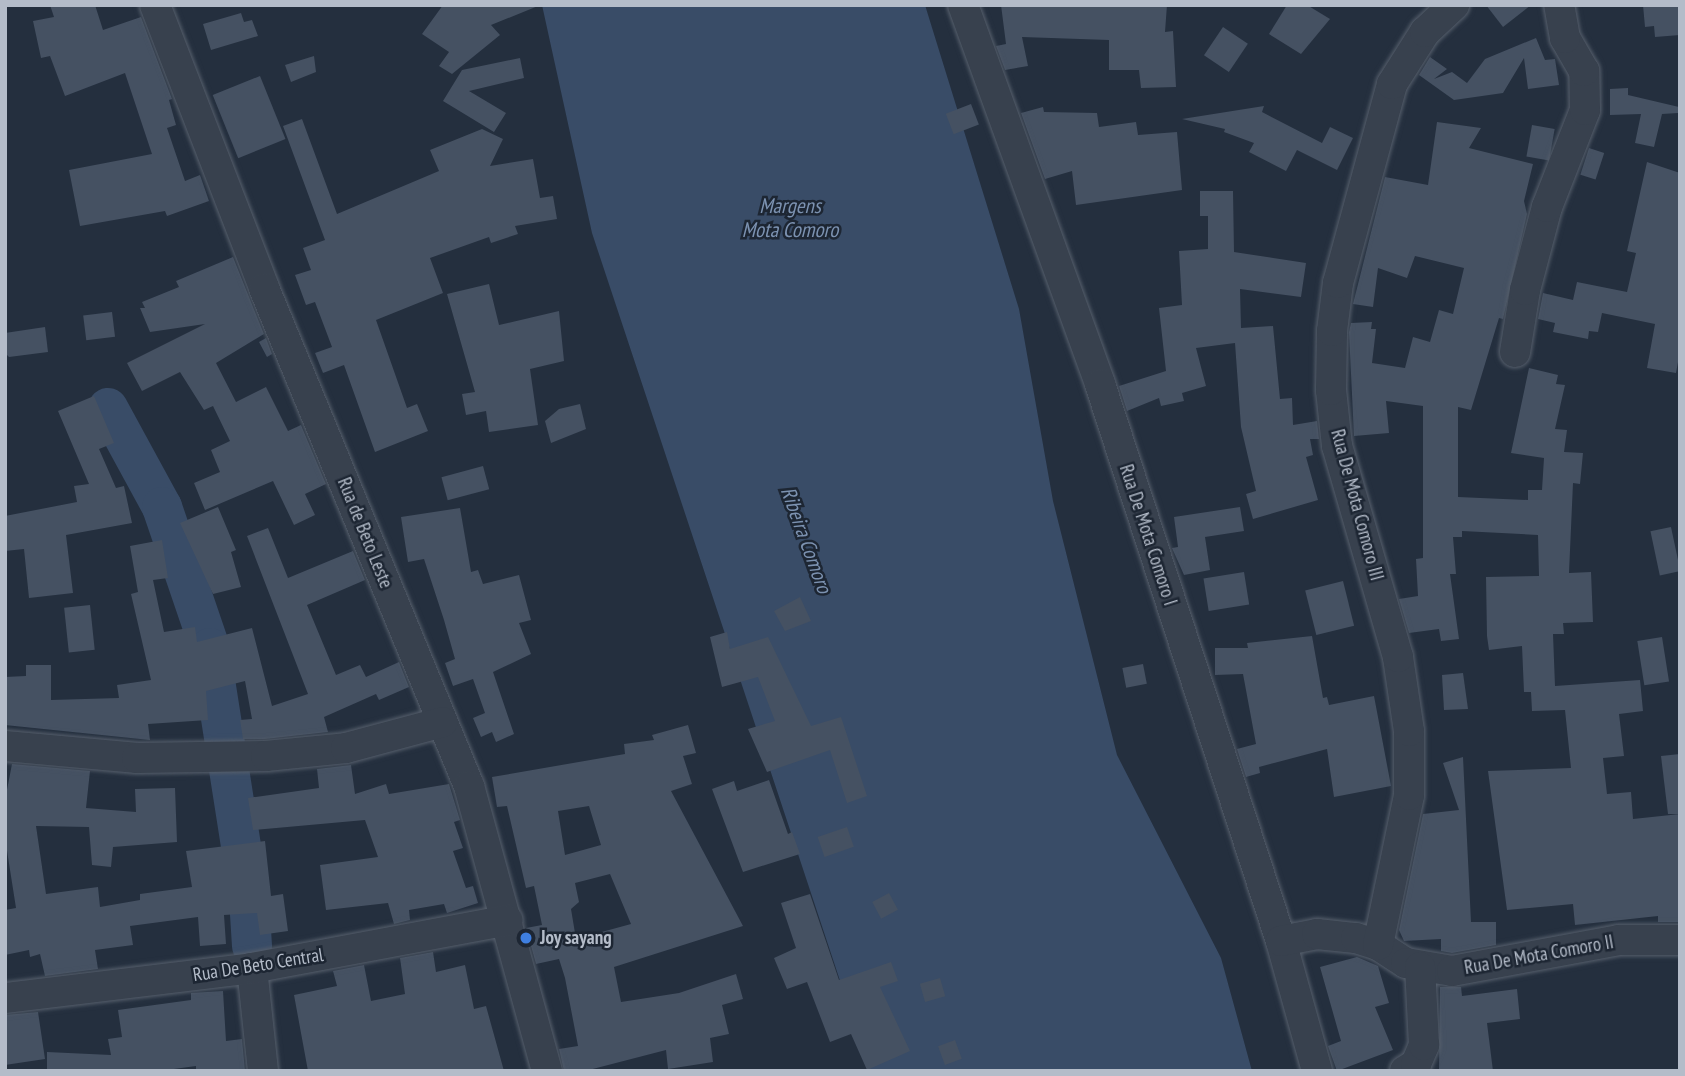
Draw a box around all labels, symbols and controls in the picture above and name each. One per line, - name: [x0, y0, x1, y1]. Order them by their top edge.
- water label: Margens Mota Comoro: [742, 193, 838, 243]
- street label: Rua De Mota Comoro III: [1326, 427, 1388, 583]
- street label: Rua De Mota Comoro I: [1114, 462, 1182, 608]
- street label: Rua de Beto Leste: [332, 474, 398, 592]
- water label: Ribeira Comoro: [775, 483, 837, 597]
- place label: Joy sayang: [540, 927, 612, 949]
- marker: Joy sayang: [518, 930, 534, 946]
- street label: Rua De Mota Comoro II: [1463, 931, 1615, 979]
- street label: Rua De Beto Central: [191, 943, 325, 987]

